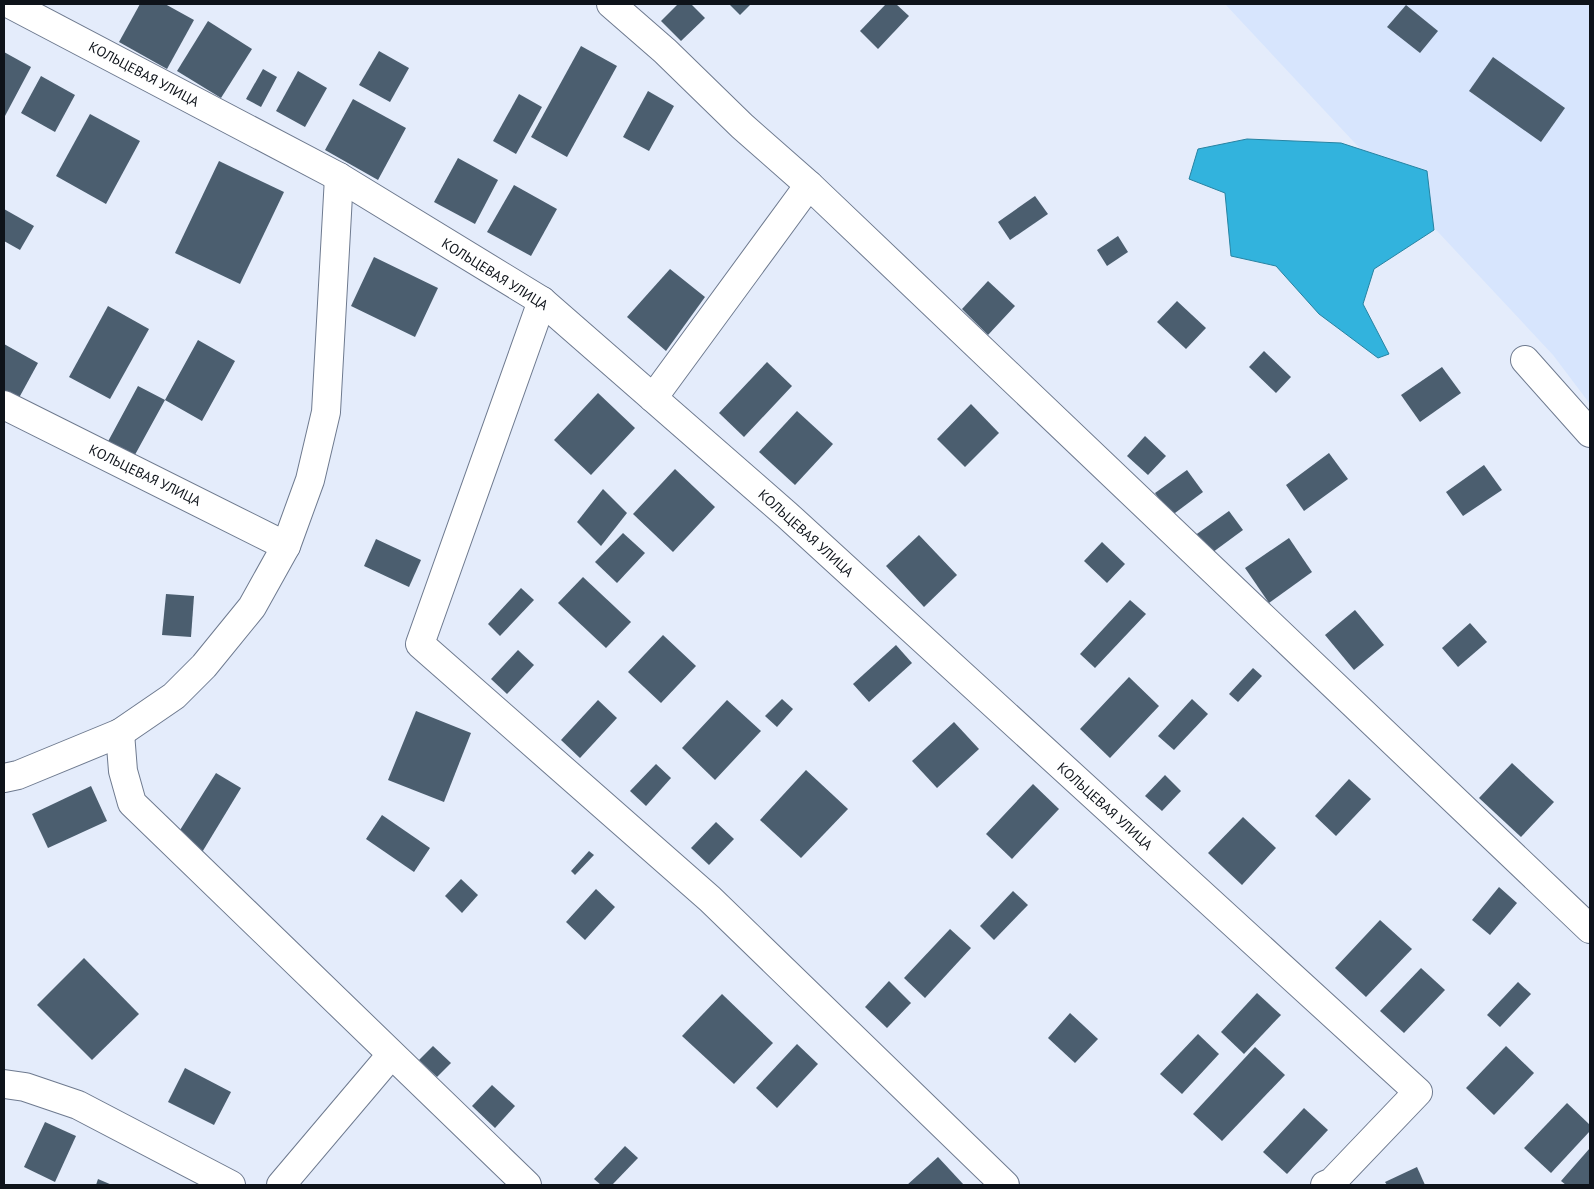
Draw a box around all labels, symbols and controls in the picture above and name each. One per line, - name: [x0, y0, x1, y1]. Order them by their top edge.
- street label: КОЛЬЦЕВАЯ УЛИЦА: [86, 37, 203, 111]
- street label: КОЛЬЦЕВАЯ УЛИЦА: [438, 234, 552, 314]
- street label: КОЛЬЦЕВАЯ УЛИЦА: [86, 440, 205, 510]
- street label: КОЛЬЦЕВАЯ УЛИЦА: [754, 485, 858, 581]
- street label: КОЛЬЦЕВАЯ УЛИЦА: [1053, 758, 1157, 854]

